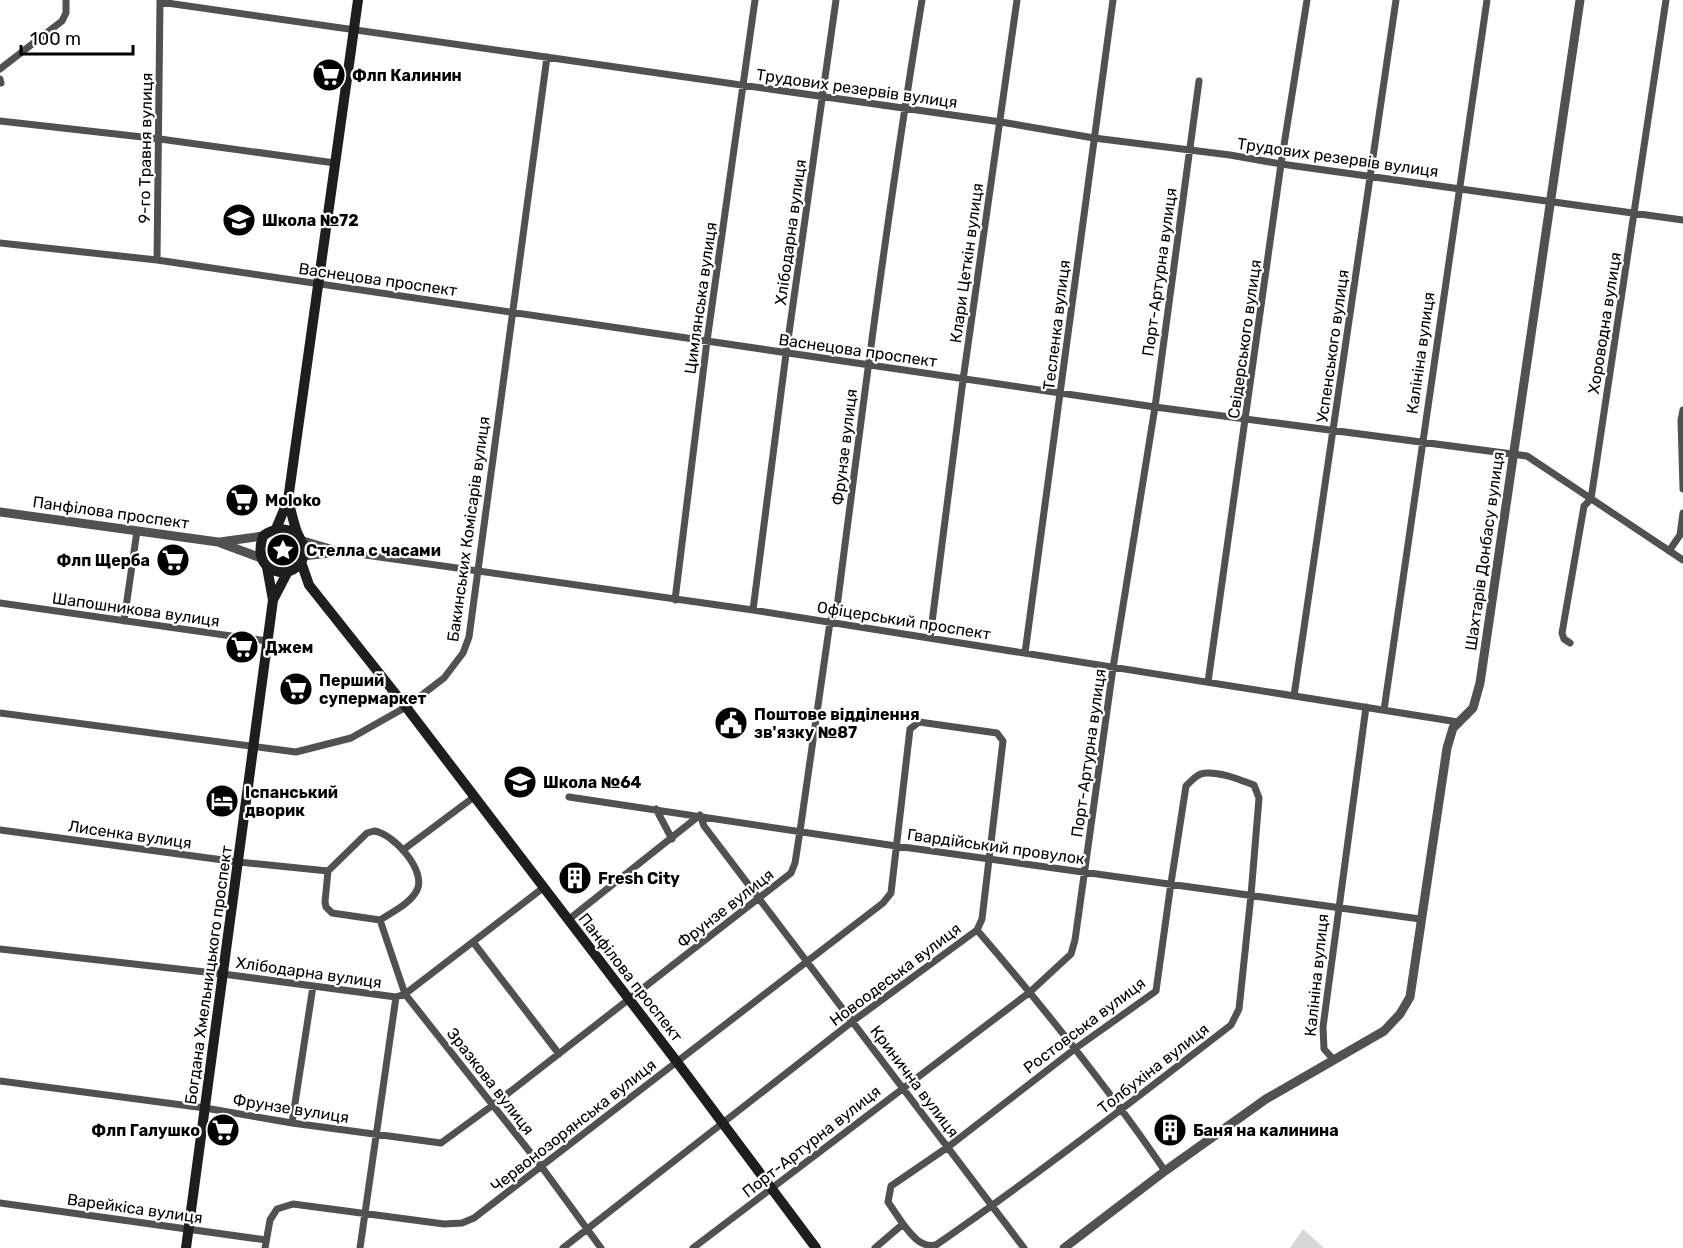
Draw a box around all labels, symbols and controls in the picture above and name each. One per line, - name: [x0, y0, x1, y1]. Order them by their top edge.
- scale bar: [21, 18, 134, 56]
- text: 100 m: [30, 28, 81, 50]
- supermarket icon: Флп Калинин: [311, 57, 347, 93]
- street label: Трудових резервів вулиця: [755, 65, 959, 112]
- place label: Флп Калинин: [352, 66, 462, 85]
- street label: 9-го Травня вулиця: [135, 73, 156, 224]
- street label: Трудових резервів вулиця: [1236, 134, 1440, 181]
- street label: Хлібодарна вулиця: [771, 158, 810, 306]
- street label: Клари Цеткін вулиця: [946, 182, 987, 344]
- street label: Порт-Артурна вулиця: [1138, 186, 1181, 358]
- school or university icon: Школа №72: [221, 202, 257, 238]
- place label: Школа №72: [262, 211, 359, 230]
- street label: Цимлянська вулиця: [680, 221, 721, 375]
- street label: Хороводна вулиця: [1584, 251, 1625, 395]
- street label: Свідерського вулиця: [1224, 258, 1265, 420]
- street label: Васнецова проспект: [297, 259, 459, 300]
- street label: Тесленка вулиця: [1039, 259, 1074, 391]
- street label: Успенського вулиця: [1312, 268, 1353, 424]
- street label: Калініна вулиця: [1403, 291, 1438, 415]
- street label: Васнецова проспект: [777, 330, 939, 371]
- street label: Фрунзе вулиця: [828, 388, 861, 506]
- street label: Бакинських Комісарів вулиця: [443, 415, 494, 643]
- street label: Шахтарів Донбасу вулиця: [1461, 450, 1508, 652]
- supermarket icon: Moloko: [224, 482, 260, 518]
- place label: Moloko: [265, 491, 321, 510]
- street label: Панфілова проспект: [31, 492, 190, 533]
- place icon: Стелла с часами: [265, 532, 301, 568]
- place label: Стелла с часами: [306, 541, 441, 560]
- supermarket icon: Флп Щерба: [155, 542, 191, 578]
- place label: Флп Щерба: [56, 551, 150, 570]
- street label: Шапошникова вулиця: [51, 588, 221, 631]
- street label: Офіцерський проспект: [816, 597, 992, 644]
- supermarket icon: Джем: [224, 629, 260, 665]
- place label: Джем: [265, 638, 313, 657]
- street label: Порт-Артурна вулиця: [1067, 667, 1110, 839]
- supermarket icon: Перший супермаркет: [278, 671, 314, 707]
- place label: Перший супермаркет: [319, 671, 427, 708]
- public building icon: Поштове відділення зв'язку №87: [713, 705, 749, 741]
- place label: Поштове відділення зв'язку №87: [754, 705, 920, 742]
- school or university icon: Школа №64: [502, 764, 538, 800]
- place label: Школа №64: [543, 773, 642, 792]
- hotel icon: Іспанський дворик: [204, 783, 240, 819]
- place label: Іспанський дворик: [245, 783, 338, 820]
- street label: Лисенка вулиця: [67, 816, 193, 853]
- street label: Гвардійський провулок: [906, 825, 1086, 868]
- street label: Богдана Хмельницького проспект: [181, 844, 236, 1106]
- building icon: Fresh City: [557, 860, 593, 896]
- street label: Фрунзе вулиця: [673, 865, 777, 952]
- place label: Fresh City: [598, 869, 680, 888]
- street label: Панфілова проспект: [575, 909, 687, 1045]
- street label: Калініна вулиця: [1301, 913, 1332, 1037]
- street label: Новоодеська вулиця: [826, 919, 965, 1030]
- street label: Хлібодарна вулиця: [235, 953, 383, 992]
- street label: Ростовська вулиця: [1020, 973, 1149, 1077]
- street label: Толбухіна вулиця: [1094, 1019, 1213, 1118]
- street label: Кринична вулиця: [866, 1022, 963, 1141]
- street label: Зразкова вулиця: [443, 1024, 538, 1139]
- street label: Червонозорянська вулиця: [487, 1055, 660, 1196]
- street label: Порт-Артурна вулиця: [738, 1082, 884, 1201]
- street label: Фрунзе вулиця: [231, 1090, 350, 1127]
- supermarket icon: Флп Галушко: [205, 1112, 241, 1148]
- building icon: Баня на калинина: [1152, 1112, 1188, 1148]
- place label: Флп Галушко: [91, 1121, 200, 1140]
- place label: Баня на калинина: [1193, 1121, 1339, 1140]
- street label: Варейкіса вулиця: [66, 1190, 204, 1227]

